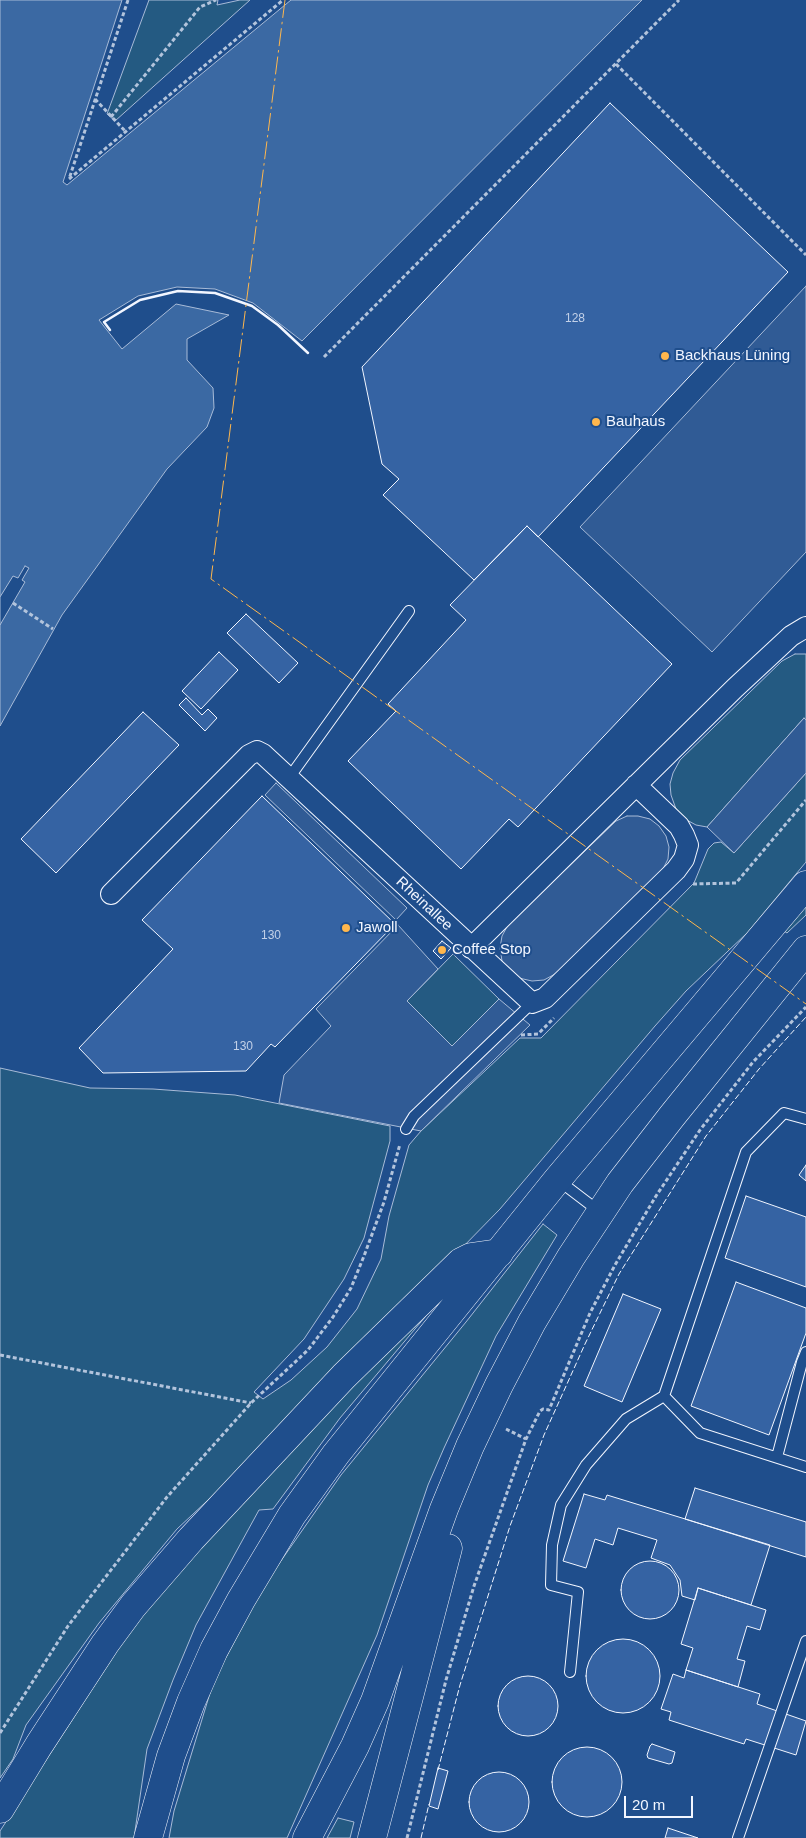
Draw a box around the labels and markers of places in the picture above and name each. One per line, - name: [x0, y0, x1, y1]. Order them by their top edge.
- place label: Backhaus Lüning: [675, 347, 790, 365]
- marker: Backhaus Lüning: [659, 350, 671, 362]
- place label: Bauhaus: [606, 413, 665, 431]
- marker: Bauhaus: [590, 416, 602, 428]
- place label: Jawoll: [356, 919, 398, 937]
- marker: Jawoll: [340, 922, 352, 934]
- place label: Coffee Stop: [452, 941, 531, 959]
- marker: Coffee Stop: [436, 944, 448, 956]

